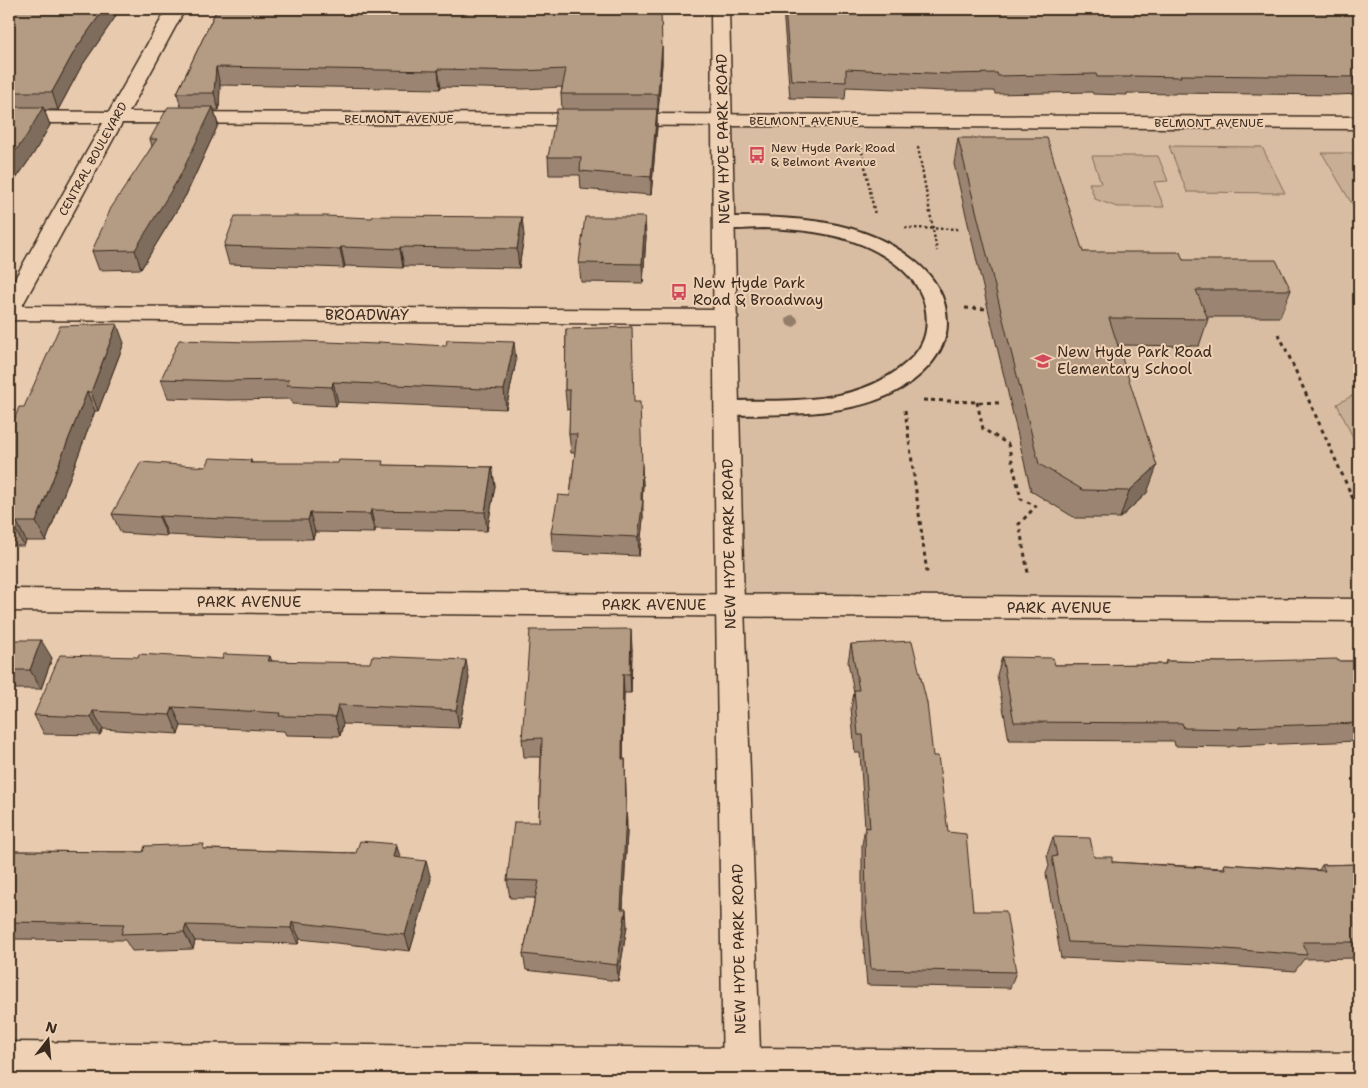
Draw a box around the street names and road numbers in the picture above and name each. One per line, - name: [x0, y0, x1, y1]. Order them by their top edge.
- street label: NEW HYDE PARK ROAD: [712, 54, 734, 224]
- street label: CENTRAL BOULEVARD: [55, 99, 131, 219]
- street label: BELMONT AVENUE: [344, 111, 454, 127]
- street label: BELMONT AVENUE: [749, 113, 859, 129]
- street label: BELMONT AVENUE: [1154, 115, 1264, 131]
- street label: BROADWAY: [325, 305, 409, 325]
- street label: NEW HYDE PARK ROAD: [718, 459, 740, 629]
- street label: PARK AVENUE: [197, 592, 301, 612]
- street label: PARK AVENUE: [602, 595, 706, 615]
- street label: PARK AVENUE: [1007, 598, 1111, 618]
- street label: NEW HYDE PARK ROAD: [728, 864, 750, 1034]

